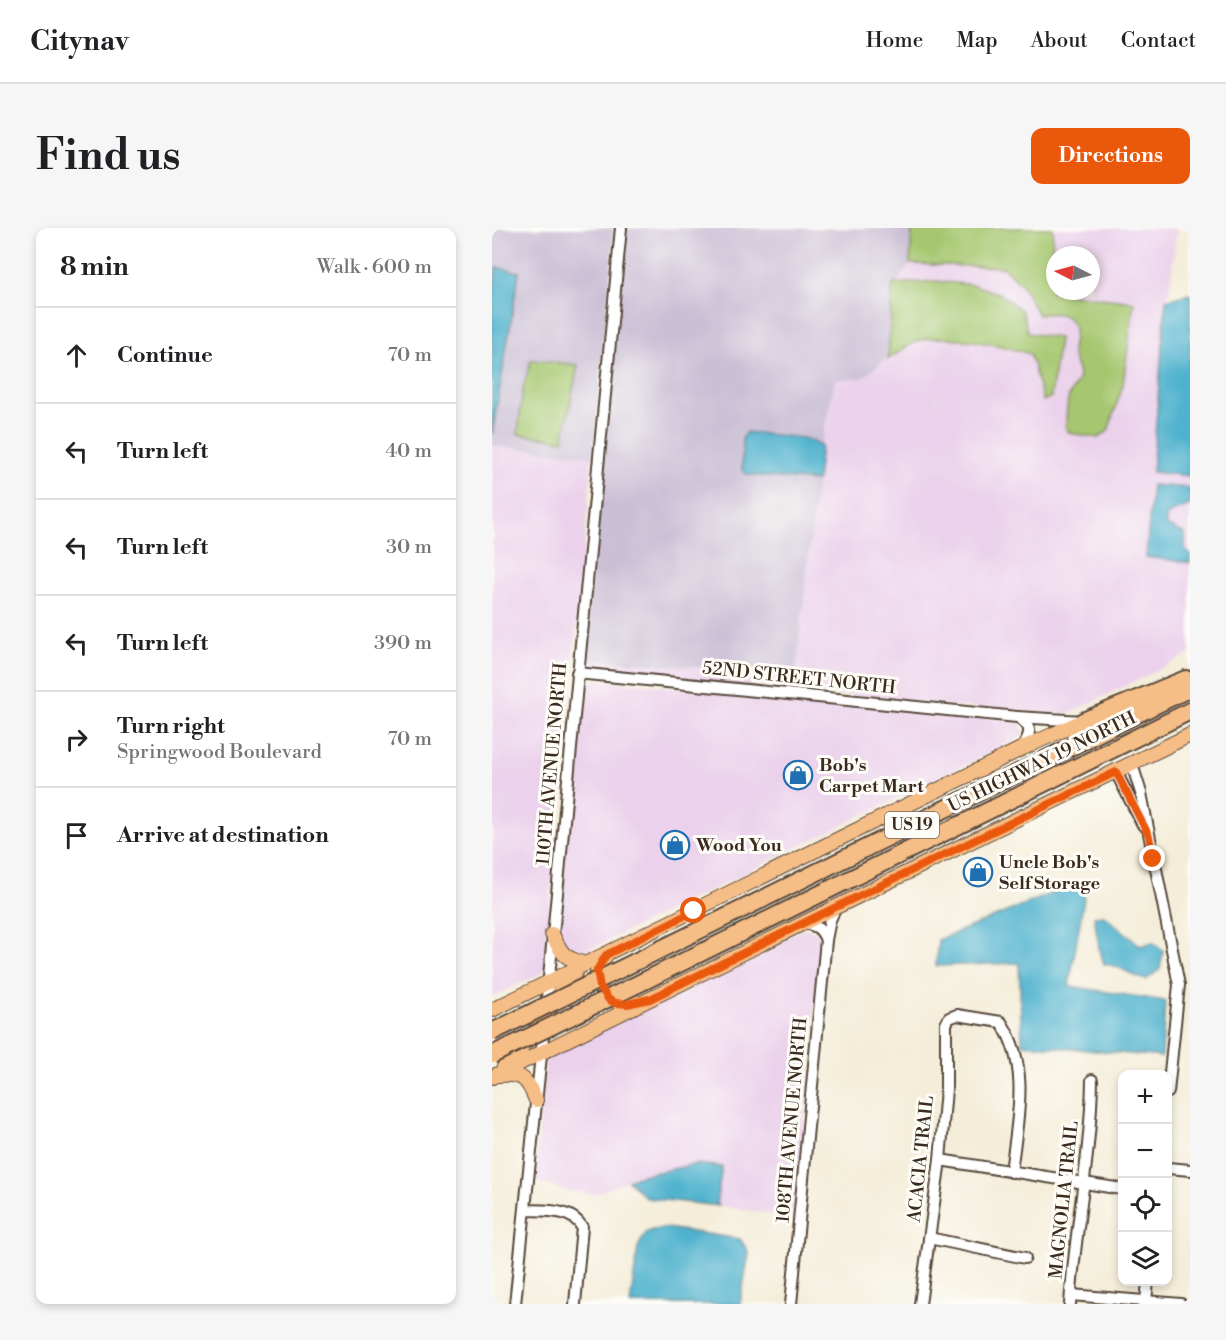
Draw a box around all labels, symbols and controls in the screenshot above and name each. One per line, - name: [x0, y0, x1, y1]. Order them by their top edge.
- text: Citynav: [30, 24, 129, 59]
- text: Home: [866, 28, 923, 54]
- text: Map: [956, 28, 998, 54]
- text: About: [1031, 28, 1088, 54]
- text: Contact: [1121, 28, 1196, 54]
- button: Directions: [1031, 128, 1190, 184]
- text: Find us: [36, 130, 180, 183]
- north arrow: [1046, 246, 1100, 300]
- text: 8 min: [60, 251, 129, 283]
- text: Walk · 600 m: [317, 255, 432, 280]
- icon: ahead: [60, 339, 93, 372]
- text: Continue: [117, 342, 213, 369]
- text: 70 m: [388, 343, 432, 368]
- icon: left: [60, 435, 93, 468]
- text: Turn left: [117, 438, 208, 465]
- text: 40 m: [385, 439, 432, 464]
- icon: left: [60, 531, 93, 564]
- text: Turn left: [117, 534, 208, 561]
- text: 30 m: [386, 535, 432, 560]
- icon: left: [60, 627, 93, 660]
- text: Turn left: [117, 630, 208, 657]
- text: 390 m: [374, 631, 432, 656]
- street label: 52ND STREET NORTH: [701, 656, 897, 700]
- street label: 110TH AVENUE NORTH: [532, 661, 572, 866]
- street label: US HIGHWAY 19 NORTH: [944, 706, 1140, 818]
- text: Turn right: [117, 713, 225, 740]
- icon: right: [60, 723, 93, 756]
- text: 70 m: [388, 727, 432, 752]
- text: Springwood Boulevard: [117, 740, 322, 765]
- place label: Bob's Carpet Mart: [819, 754, 924, 798]
- shop icon: Bob's Carpet Mart: [782, 759, 814, 791]
- road number: US 19: [885, 812, 939, 838]
- icon: arrive: [60, 819, 93, 852]
- text: Arrive at destination: [117, 822, 329, 849]
- shop icon: Wood You: [659, 829, 691, 861]
- place label: Wood You: [695, 834, 782, 857]
- route end: [1139, 845, 1165, 871]
- place label: Uncle Bob's Self Storage: [999, 851, 1100, 895]
- shop icon: Uncle Bob's Self Storage: [962, 856, 994, 888]
- route start: [680, 897, 706, 923]
- street label: 108TH AVENUE NORTH: [772, 1016, 812, 1224]
- map controls: [1118, 1070, 1172, 1286]
- button: +: [1118, 1070, 1172, 1124]
- street label: ACACIA TRAIL: [903, 1095, 939, 1224]
- street label: MAGNOLIA TRAIL: [1044, 1120, 1084, 1280]
- button: −: [1118, 1124, 1172, 1178]
- button: locate: [1118, 1178, 1172, 1232]
- button: layers: [1118, 1232, 1172, 1286]

